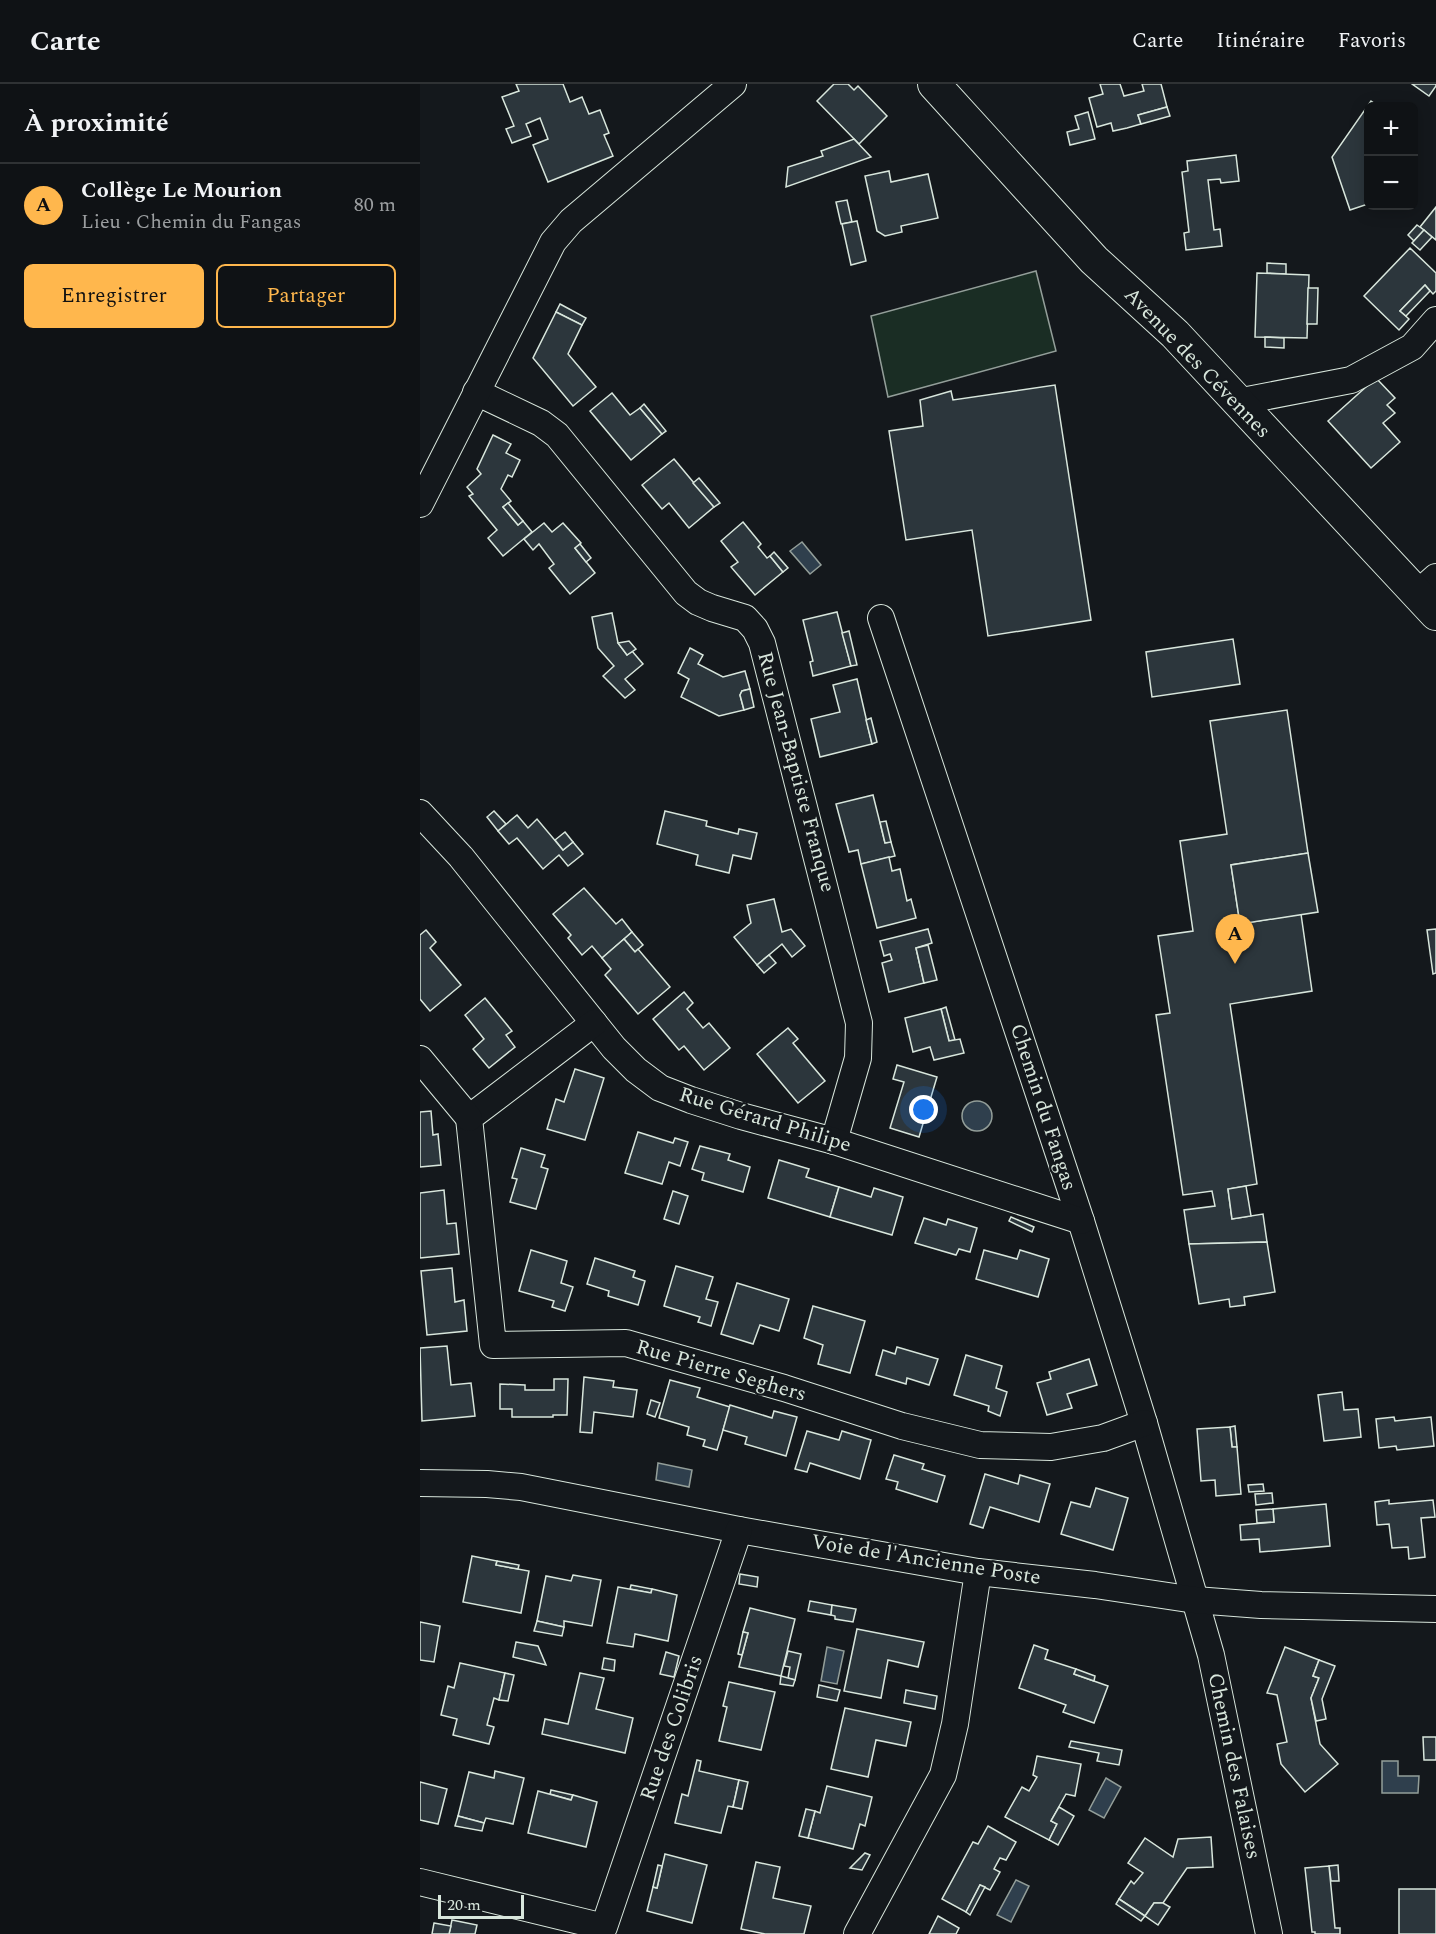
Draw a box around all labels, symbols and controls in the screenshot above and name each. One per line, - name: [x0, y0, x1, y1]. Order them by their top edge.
- text: Carte: [30, 20, 101, 63]
- text: Carte: [1132, 25, 1183, 57]
- text: Itinéraire: [1216, 25, 1305, 57]
- text: Favoris: [1338, 25, 1406, 57]
- map controls: [1364, 102, 1418, 210]
- button: +: [1364, 102, 1418, 156]
- text: À proximité: [24, 103, 169, 143]
- button: −: [1364, 156, 1418, 210]
- text: Collège Le Mourion: [81, 174, 282, 207]
- text: A: [36, 190, 51, 220]
- text: 80 m: [354, 190, 396, 220]
- text: Lieu · Chemin du Fangas: [81, 207, 301, 237]
- button: Enregistrer: [24, 264, 204, 328]
- button: Partager: [216, 264, 396, 328]
- street label: Avenue des Cévennes: [1116, 280, 1278, 446]
- street label: Rue Jean-Baptiste Franque: [748, 648, 844, 896]
- pin: A: [1216, 914, 1254, 964]
- street label: Chemin du Fangas: [1001, 1019, 1085, 1195]
- street label: Rue Gérard Philipe: [675, 1079, 855, 1161]
- your location: [909, 1095, 938, 1124]
- street label: Rue Pierre Seghers: [632, 1331, 810, 1411]
- street label: Voie de l'Ancienne Poste: [809, 1526, 1043, 1594]
- street label: Rue des Colibris: [632, 1651, 712, 1805]
- street label: Chemin des Falaises: [1199, 1670, 1269, 1862]
- scale bar: [438, 1892, 524, 1920]
- text: 20 m: [447, 1893, 481, 1917]

